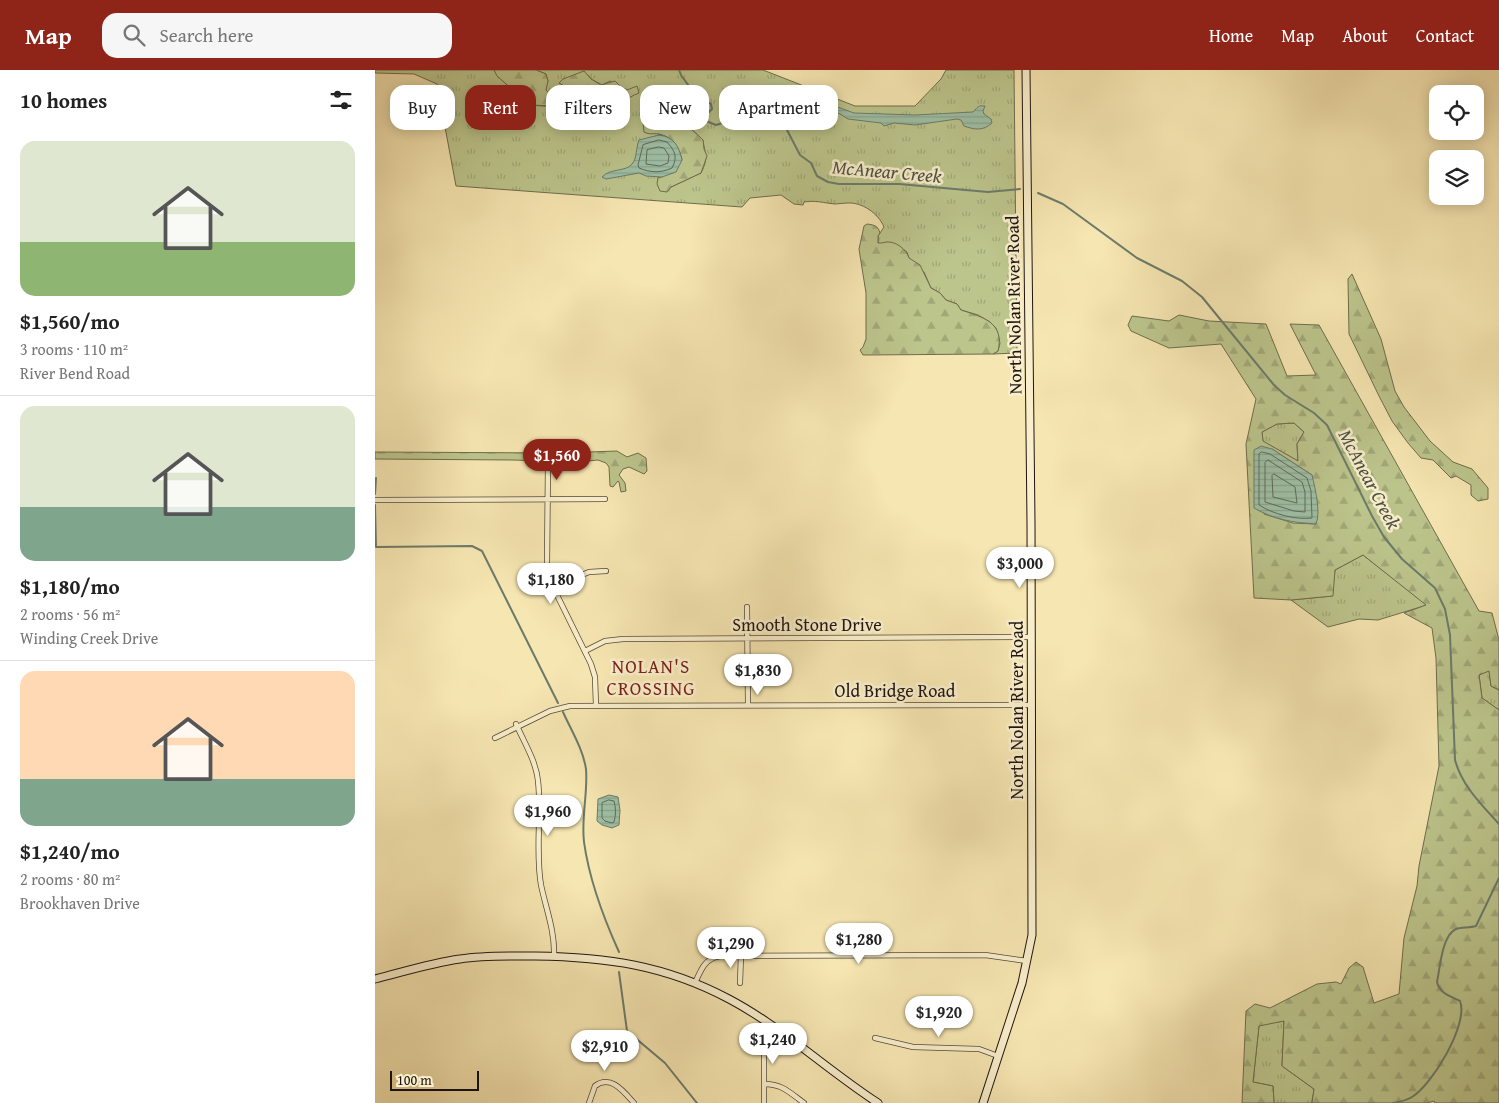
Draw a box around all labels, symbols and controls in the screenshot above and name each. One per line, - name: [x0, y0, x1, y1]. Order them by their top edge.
- search box: [102, 13, 452, 58]
- text: Map: [25, 18, 72, 53]
- icon: search: [120, 21, 148, 49]
- text: Search here: [160, 21, 253, 49]
- text: Home: [1209, 22, 1253, 49]
- text: Map: [1281, 22, 1314, 49]
- text: About: [1342, 22, 1388, 49]
- text: Contact: [1416, 22, 1474, 49]
- text: 10 homes: [20, 85, 107, 116]
- chip: Buy: [390, 85, 455, 130]
- chip: Rent: [465, 85, 536, 130]
- chip: Filters: [546, 85, 630, 130]
- chip: New: [640, 85, 709, 130]
- chip: Apartment: [719, 85, 838, 130]
- map controls: [1429, 85, 1484, 205]
- button: locate: [1429, 85, 1484, 140]
- icon: filters: [327, 86, 355, 114]
- button: layers: [1429, 150, 1484, 205]
- water label: McAnear Creek: [831, 152, 943, 190]
- icon: home: [143, 173, 233, 263]
- street label: North Nolan River Road: [998, 215, 1029, 395]
- text: $1,560/mo: [20, 306, 120, 337]
- text: 3 rooms · 110 m²: [20, 337, 128, 361]
- text: River Bend Road: [20, 361, 130, 385]
- water label: McAnear Creek: [1332, 424, 1408, 534]
- pin: $1,560: [516, 438, 598, 481]
- icon: home: [143, 439, 233, 529]
- text: $1,560: [534, 443, 580, 467]
- pin: $3,000: [979, 546, 1061, 589]
- text: $3,000: [997, 551, 1043, 575]
- pin: $1,180: [510, 562, 592, 605]
- text: $1,180: [528, 567, 574, 591]
- text: $1,180/mo: [20, 571, 120, 602]
- text: 2 rooms · 56 m²: [20, 602, 120, 626]
- street label: Smooth Stone Drive: [732, 611, 882, 638]
- street label: North Nolan River Road: [1003, 620, 1030, 799]
- text: Winding Creek Drive: [20, 626, 158, 650]
- district label: NOLAN'S CROSSING: [607, 652, 695, 702]
- pin: $1,830: [717, 654, 799, 696]
- text: $1,830: [735, 658, 781, 682]
- street label: Old Bridge Road: [835, 677, 956, 704]
- icon: home: [143, 704, 233, 794]
- pin: $1,960: [507, 794, 589, 837]
- text: $1,960: [525, 799, 571, 823]
- text: $1,240/mo: [20, 836, 120, 867]
- text: 2 rooms · 80 m²: [20, 867, 120, 891]
- text: Brookhaven Drive: [20, 891, 140, 915]
- pin: $1,280: [818, 922, 900, 965]
- pin: $1,290: [690, 926, 772, 969]
- text: $1,280: [836, 927, 882, 951]
- text: $1,290: [708, 931, 754, 955]
- pin: $1,920: [898, 996, 980, 1038]
- text: $1,920: [916, 1000, 962, 1024]
- pin: $1,240: [732, 1022, 814, 1065]
- text: $1,240: [750, 1027, 796, 1051]
- pin: $2,910: [564, 1030, 646, 1072]
- text: $2,910: [582, 1034, 628, 1058]
- scale bar: [390, 1068, 479, 1091]
- text: 100 m: [397, 1070, 432, 1090]

